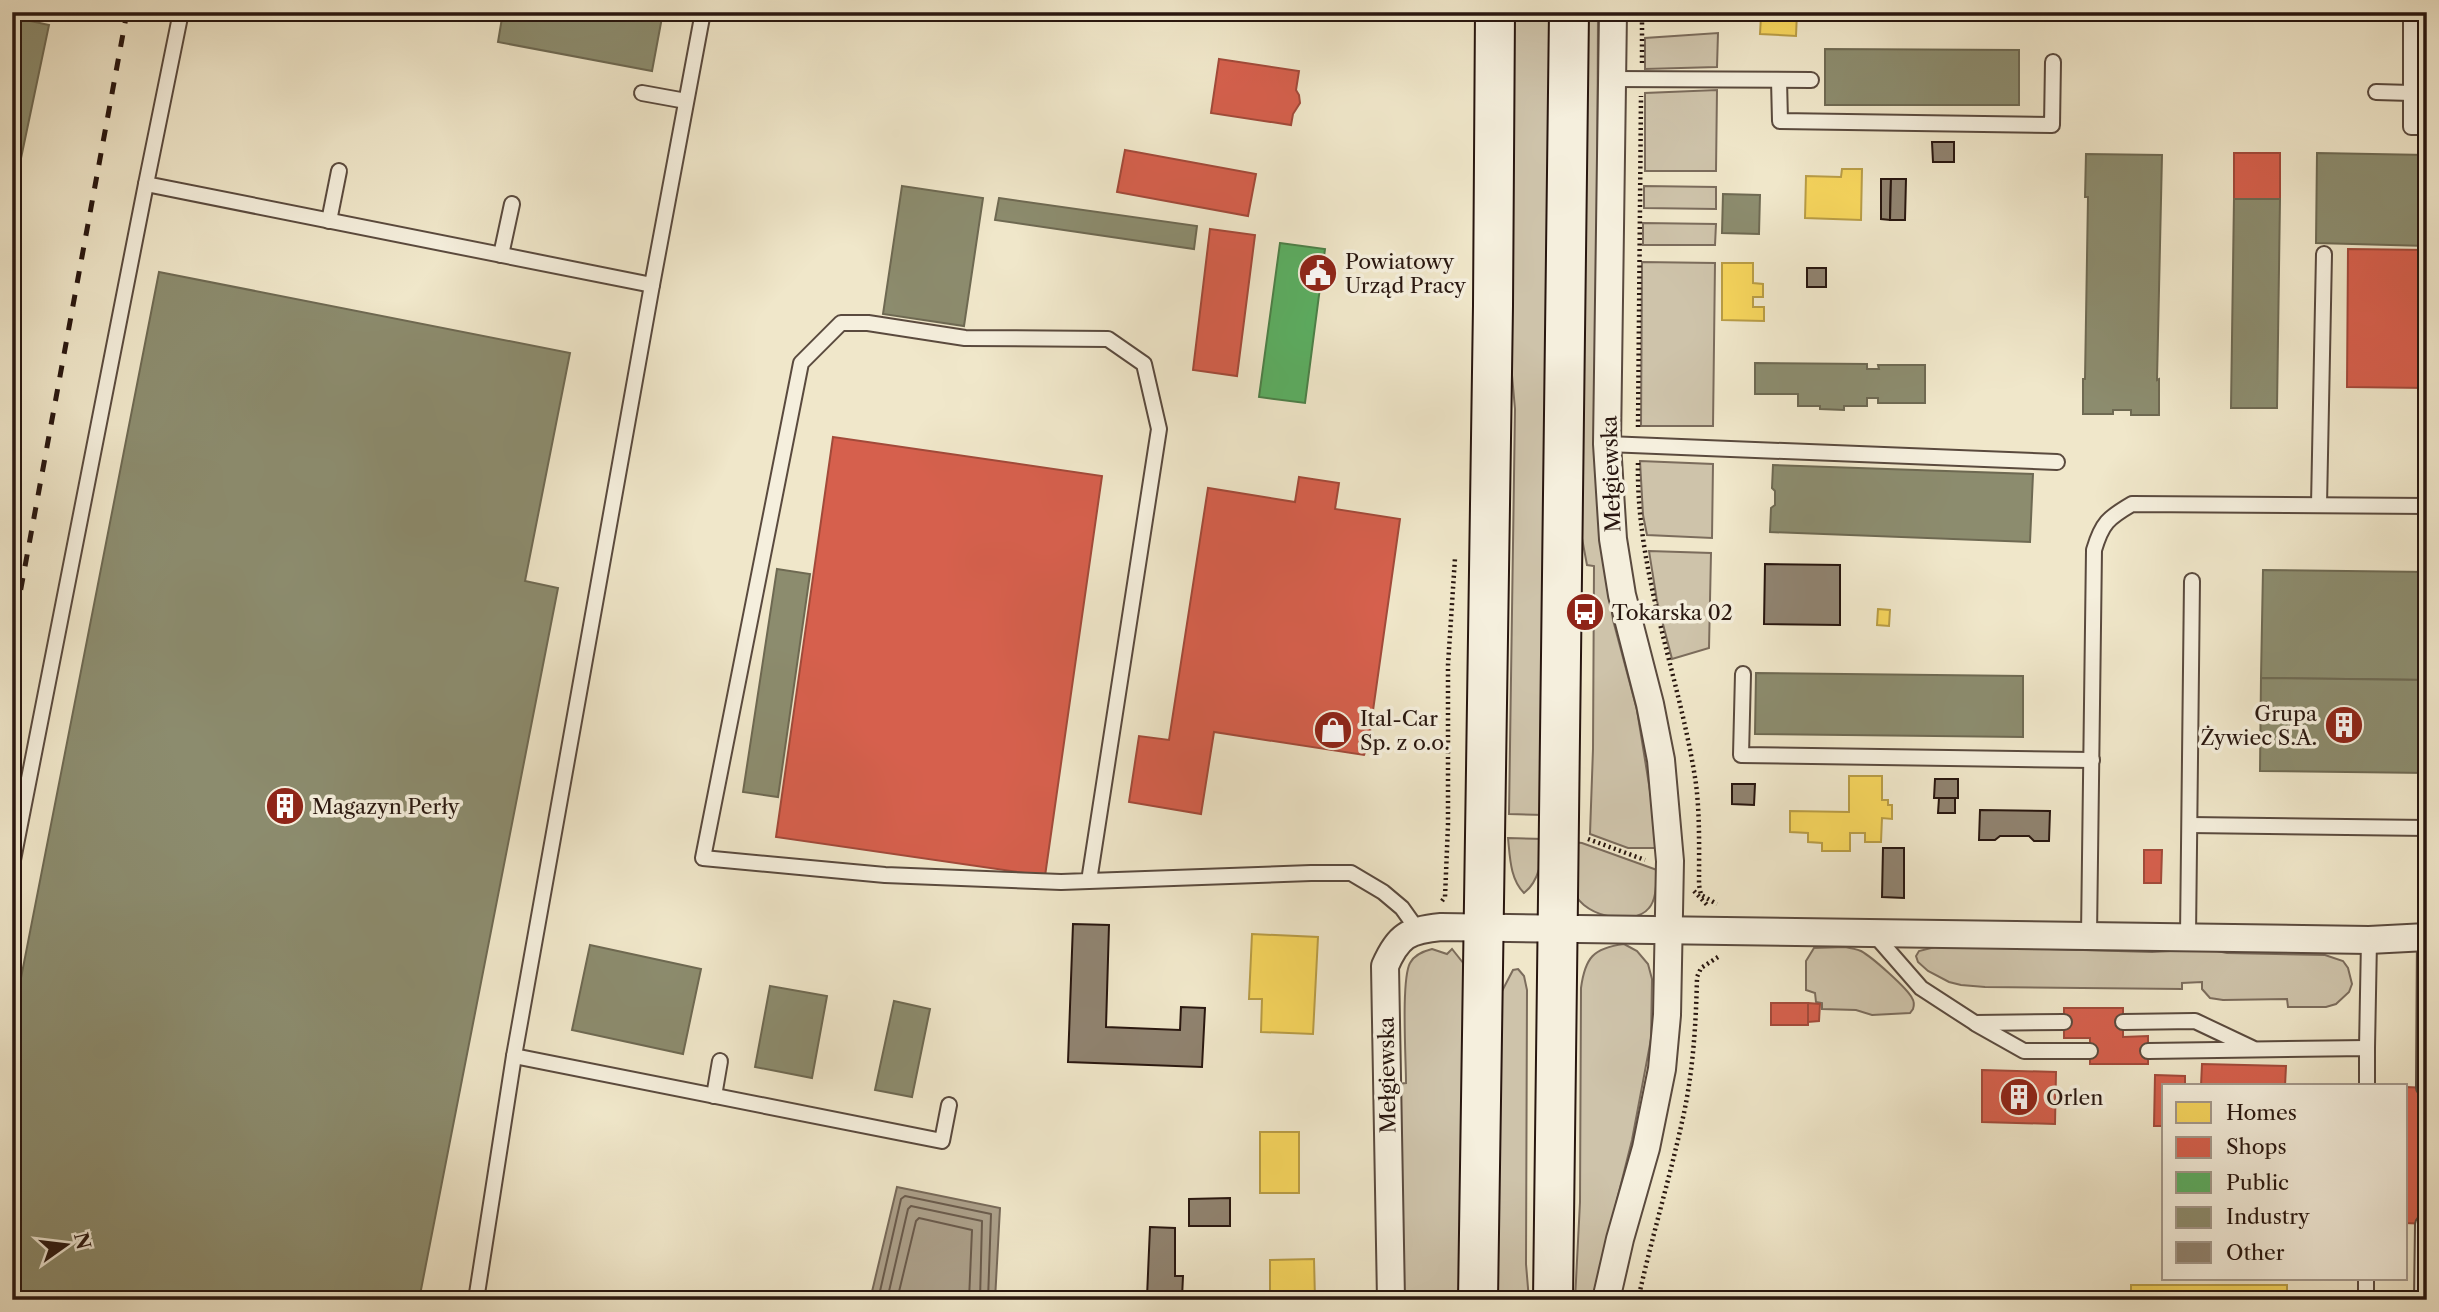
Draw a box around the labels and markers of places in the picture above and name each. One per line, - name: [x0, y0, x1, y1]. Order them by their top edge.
- place label: Powiatowy Urząd Pracy: [1345, 249, 1466, 298]
- public building icon: Powiatowy Urząd Pracy: [1297, 252, 1339, 294]
- bus stop icon: Tokarska 02: [1564, 591, 1606, 633]
- place label: Tokarska 02: [1612, 600, 1733, 625]
- place label: Grupa Żywiec S.A.: [2201, 701, 2318, 750]
- building icon: Grupa Żywiec S.A.: [2323, 704, 2365, 746]
- place label: Ital-Car Sp. z o.o.: [1360, 706, 1450, 755]
- shop icon: Ital-Car Sp. z o.o.: [1312, 709, 1354, 751]
- building icon: Magazyn Perły: [264, 785, 306, 827]
- place label: Magazyn Perły: [312, 794, 460, 819]
- building icon: Orlen: [1998, 1076, 2040, 1118]
- place label: Orlen: [2046, 1085, 2103, 1110]

